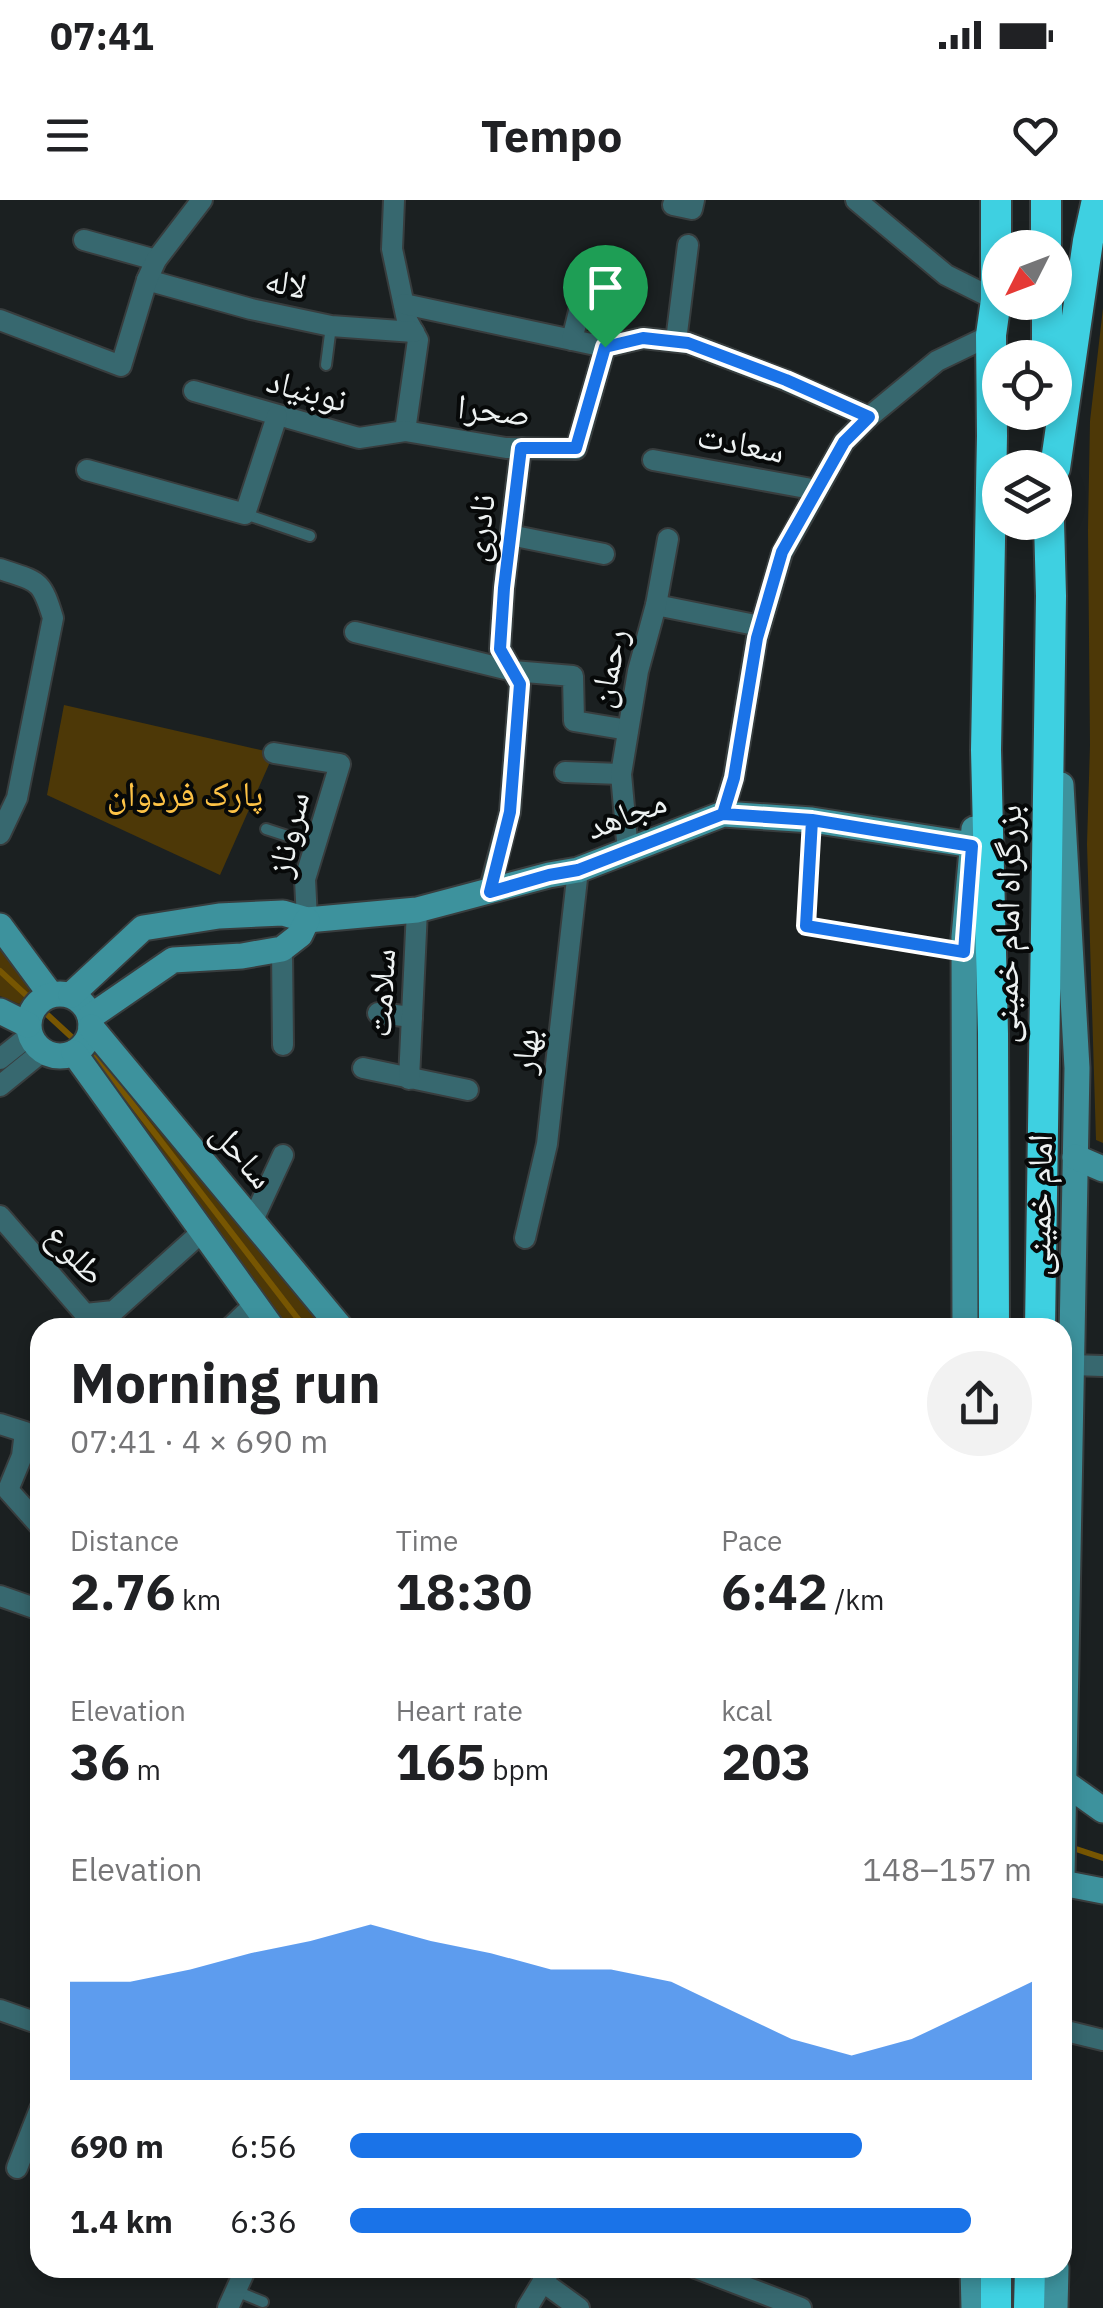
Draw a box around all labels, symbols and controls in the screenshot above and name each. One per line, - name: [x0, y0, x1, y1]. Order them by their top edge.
- text: 07:41: [50, 11, 154, 60]
- text: Tempo: [481, 106, 622, 164]
- icon: menu: [40, 108, 95, 163]
- icon: heart: [1008, 108, 1063, 163]
- north arrow: [982, 230, 1072, 320]
- map controls: [982, 230, 1072, 540]
- pin: [563, 245, 648, 348]
- street label: لاله: [261, 255, 311, 309]
- icon: arrive: [578, 260, 633, 315]
- button: locate: [982, 340, 1072, 430]
- street label: نوبنیاد: [262, 356, 353, 422]
- street label: صحرا: [455, 382, 533, 436]
- street label: سعادت: [694, 411, 789, 473]
- button: layers: [982, 450, 1072, 540]
- street label: نادری: [451, 491, 505, 564]
- street label: رحمان: [576, 624, 638, 712]
- park label: پارک فردوان: [107, 770, 263, 816]
- street label: مجاهد: [579, 777, 672, 849]
- street label: سروناز: [255, 787, 319, 882]
- street label: بزرگراه امام خمینی: [981, 804, 1032, 1044]
- street label: سلامت: [355, 947, 405, 1039]
- street label: بهار: [499, 1026, 549, 1077]
- street label: ساحل: [202, 1111, 285, 1198]
- street label: امام خمینی: [1014, 1134, 1063, 1276]
- street label: طلوع: [36, 1212, 117, 1294]
- text: Morning run: [70, 1347, 381, 1418]
- button: share: [927, 1351, 1032, 1456]
- text: 07:41 · 4 × 690 m: [70, 1420, 328, 1462]
- text: Distance: [70, 1522, 179, 1559]
- text: Time: [396, 1522, 459, 1559]
- text: Pace: [721, 1522, 782, 1559]
- text: 2.76: [70, 1559, 176, 1624]
- text: 18:30: [396, 1559, 532, 1624]
- text: 6:42: [721, 1559, 828, 1624]
- text: km: [176, 1581, 221, 1618]
- text: /km: [828, 1581, 884, 1618]
- text: Elevation: [70, 1692, 186, 1729]
- text: Heart rate: [396, 1692, 523, 1729]
- text: kcal: [721, 1692, 772, 1729]
- text: 36: [70, 1729, 130, 1794]
- text: 165: [396, 1729, 486, 1794]
- text: 203: [721, 1729, 811, 1794]
- text: m: [130, 1751, 161, 1788]
- text: bpm: [486, 1751, 549, 1788]
- text: Elevation: [70, 1848, 203, 1890]
- text: 148–157 m: [862, 1848, 1032, 1890]
- text: 690 m: [70, 2125, 164, 2167]
- text: 6:56: [230, 2125, 297, 2167]
- text: 1.4 km: [70, 2200, 173, 2242]
- text: 6:36: [230, 2200, 297, 2242]

